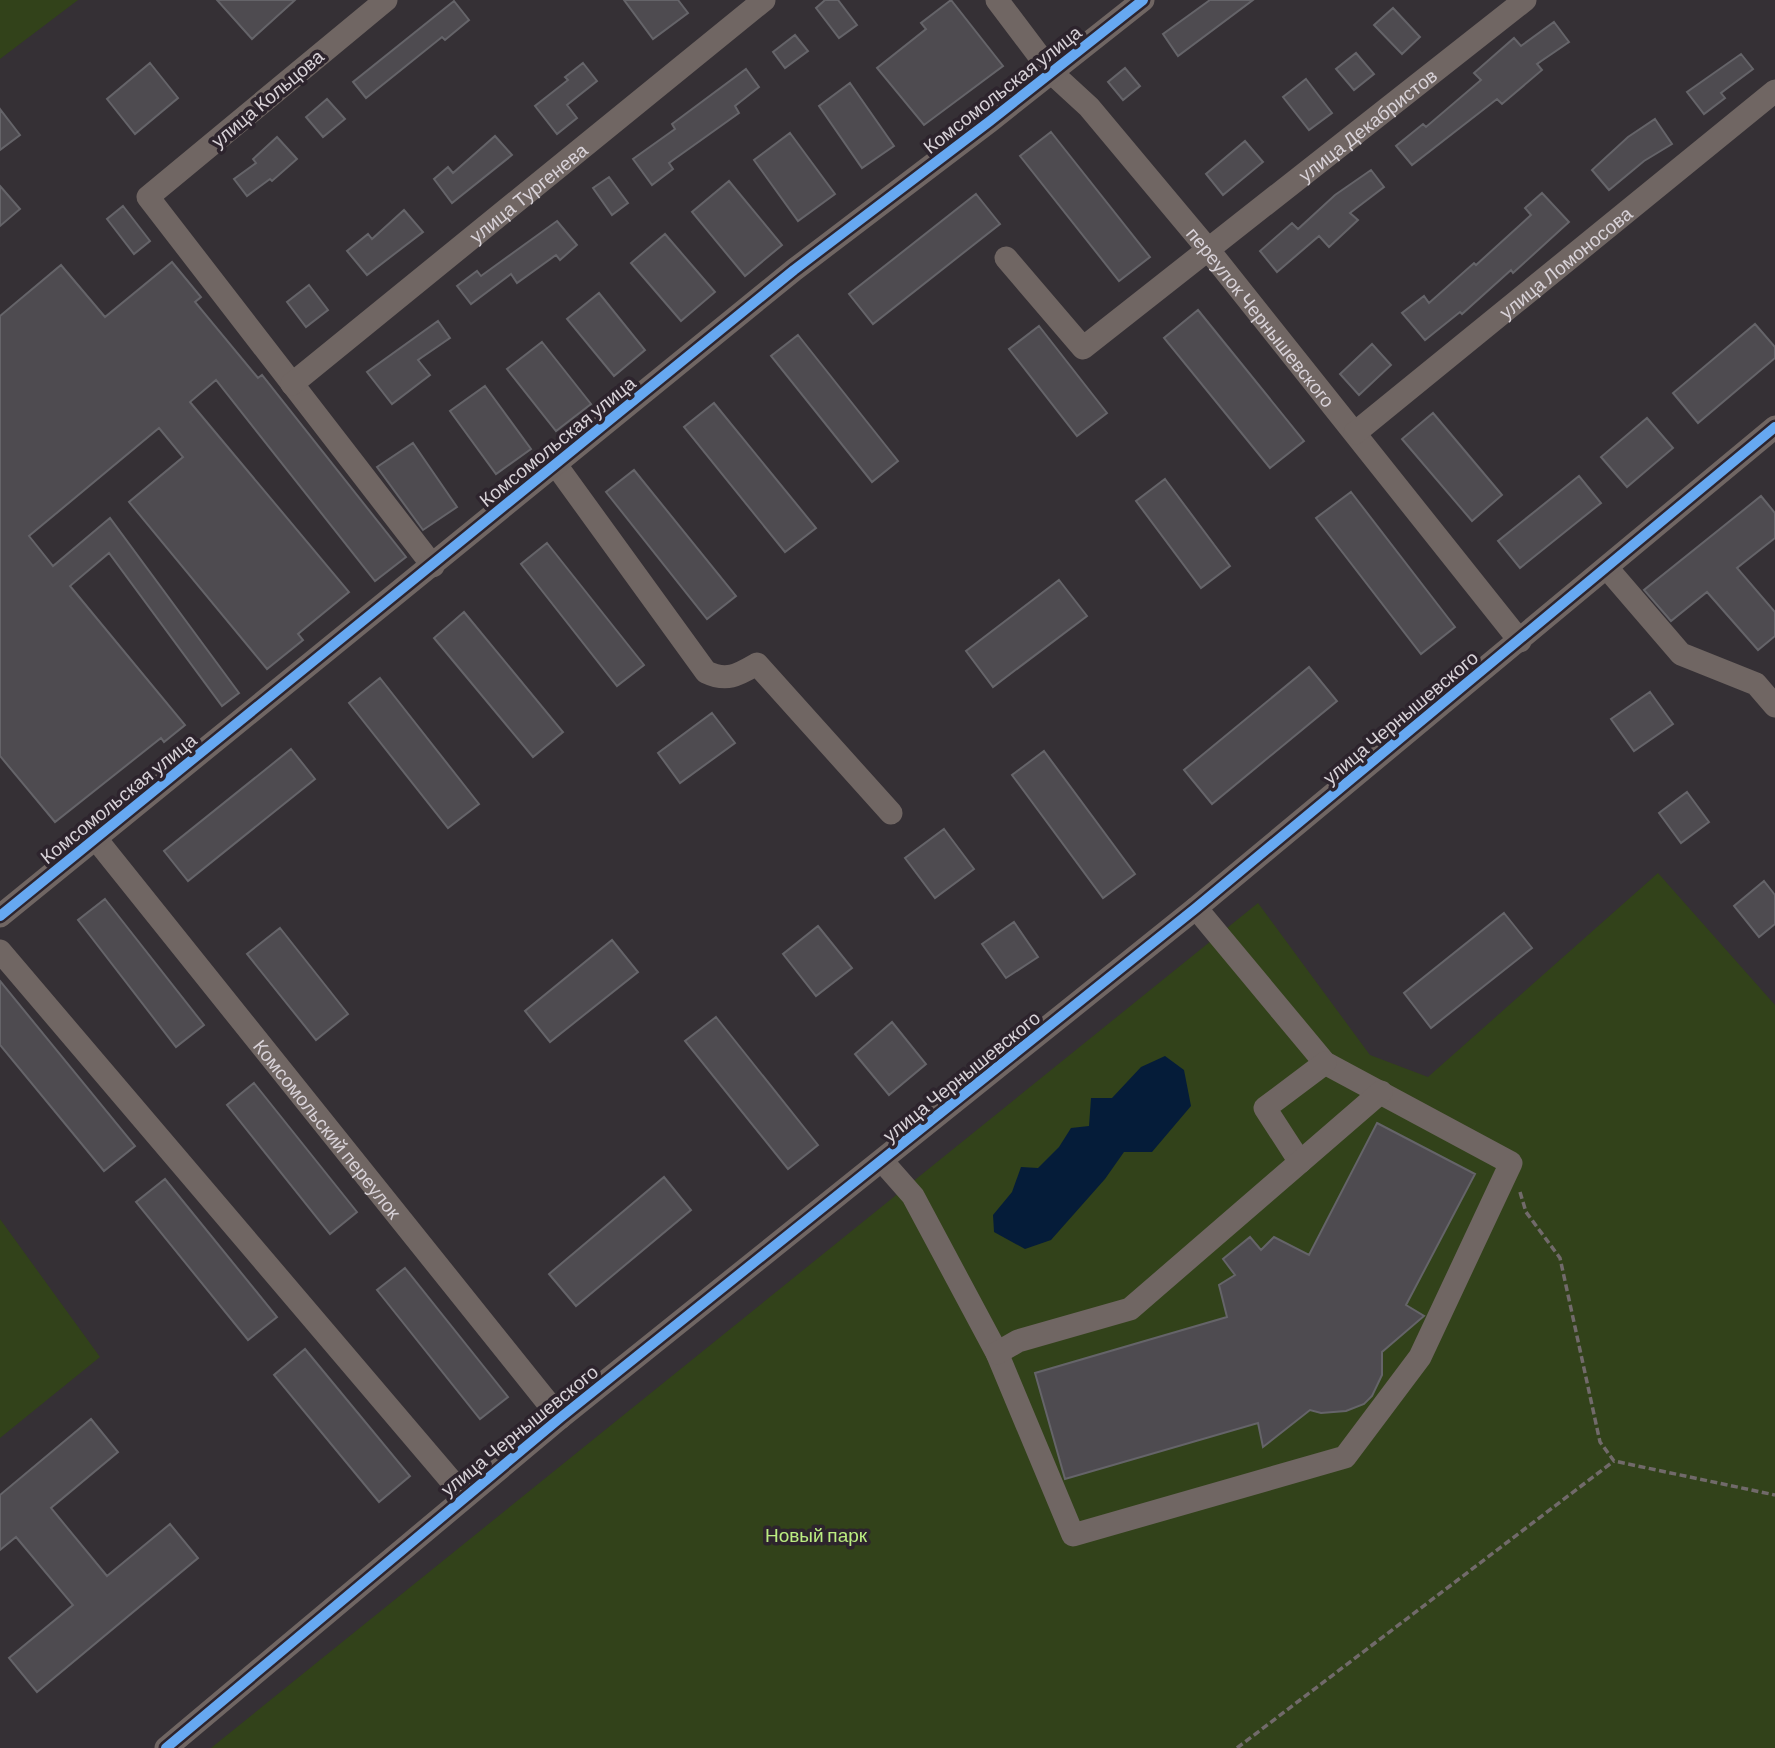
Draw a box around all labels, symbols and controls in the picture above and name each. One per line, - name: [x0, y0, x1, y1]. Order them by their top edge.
- street label: Комсомольская улица: [918, 20, 1086, 158]
- street label: улица Кольцова: [206, 44, 328, 152]
- street label: улица Декабристов: [1293, 63, 1441, 186]
- street label: улица Тургенева: [464, 137, 592, 247]
- street label: улица Ломоносова: [1494, 201, 1637, 323]
- street label: переулок Чернышевского: [1182, 222, 1340, 411]
- street label: Комсомольская улица: [474, 371, 640, 511]
- street label: улица Чернышевского: [1318, 645, 1482, 789]
- street label: Комсомольская улица: [35, 728, 201, 868]
- street label: улица Чернышевского: [878, 1006, 1044, 1146]
- street label: Комсомольский переулок: [249, 1034, 407, 1223]
- street label: улица Чернышевского: [436, 1360, 602, 1500]
- park label: Новый парк: [765, 1523, 868, 1546]

